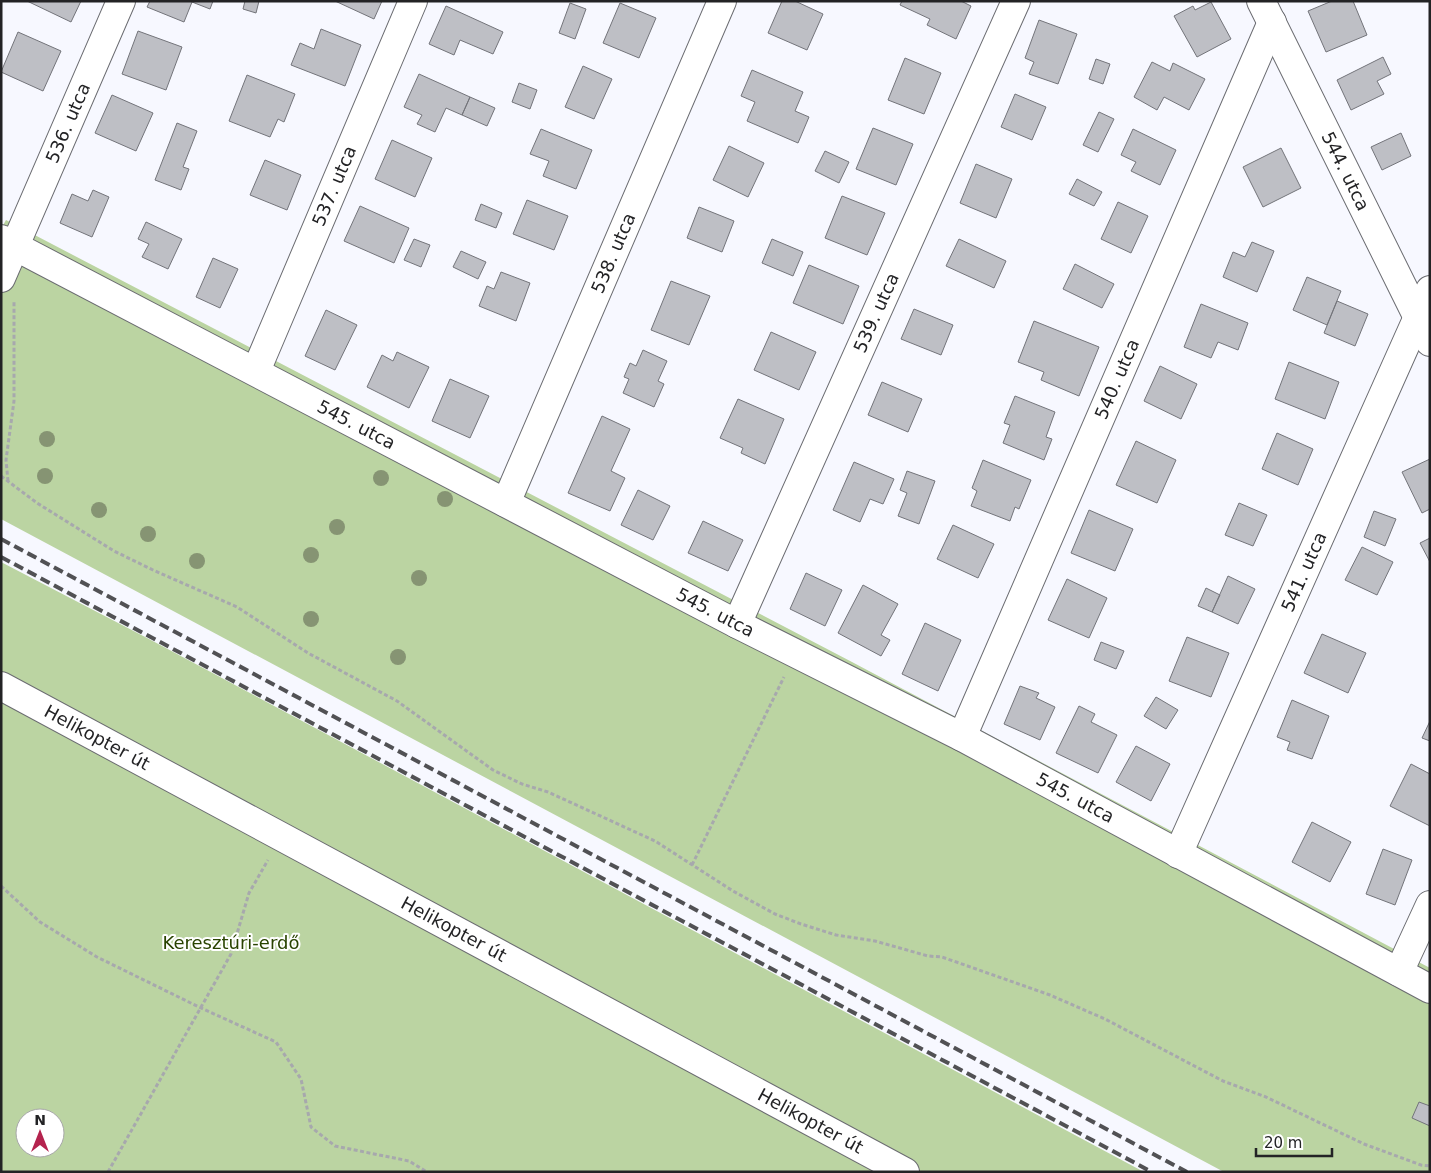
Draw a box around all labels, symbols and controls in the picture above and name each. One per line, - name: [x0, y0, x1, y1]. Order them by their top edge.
- street label: 536. utca: [41, 79, 94, 166]
- street label: 544. utca: [1317, 128, 1374, 214]
- street label: 537. utca: [308, 142, 360, 229]
- street label: 538. utca: [587, 210, 640, 296]
- street label: 539. utca: [849, 269, 903, 356]
- street label: 540. utca: [1090, 336, 1143, 422]
- street label: 545. utca: [314, 395, 399, 453]
- street label: 541. utca: [1277, 528, 1331, 615]
- street label: 545. utca: [673, 583, 758, 641]
- street label: Helikopter út: [41, 700, 154, 774]
- street label: 545. utca: [1033, 768, 1118, 827]
- street label: Helikopter út: [398, 892, 510, 966]
- park label: Keresztúri-erdő: [163, 932, 299, 953]
- street label: Helikopter út: [754, 1084, 867, 1158]
- north arrow: [15, 1108, 65, 1158]
- text: N: [34, 1112, 46, 1128]
- scale bar: [1256, 1126, 1332, 1158]
- text: 20 m: [1264, 1134, 1302, 1152]

